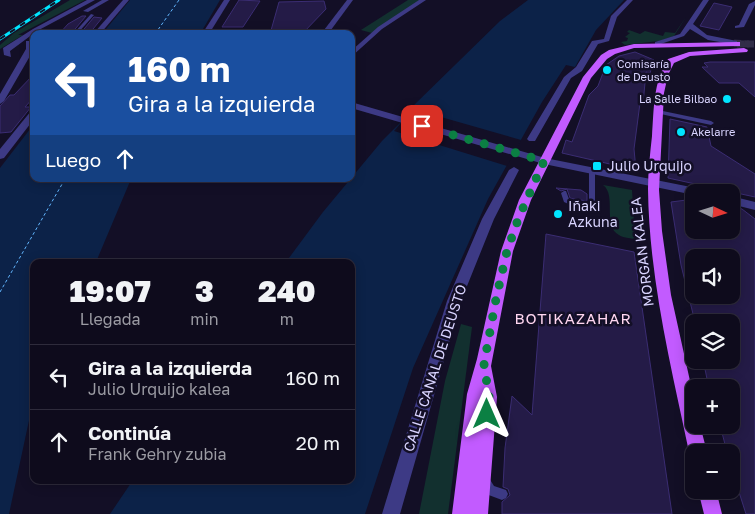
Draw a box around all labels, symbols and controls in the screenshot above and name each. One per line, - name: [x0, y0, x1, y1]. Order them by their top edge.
- text: 160 m: [128, 48, 230, 90]
- icon: left: [45, 50, 110, 115]
- place label: Comisaría de Deusto: [617, 57, 671, 83]
- marker: Comisaría de Deusto: [601, 64, 613, 76]
- text: Gira a la izquierda: [128, 90, 316, 117]
- place label: La Salle Bilbao: [639, 92, 717, 105]
- marker: La Salle Bilbao: [721, 93, 733, 105]
- pin: [401, 105, 443, 147]
- icon: arrive: [408, 112, 436, 140]
- place label: Akelarre: [691, 125, 735, 138]
- marker: Akelarre: [675, 126, 687, 138]
- icon: ahead: [111, 145, 139, 173]
- text: Luego: [45, 148, 101, 171]
- place label: Julio Urquijo: [607, 157, 692, 174]
- marker: Julio Urquijo: [591, 160, 603, 172]
- north arrow: [685, 184, 740, 239]
- map controls: [685, 184, 740, 499]
- street label: MORGAN KALEA: [626, 196, 657, 308]
- place label: Iñaki Azkuna: [568, 197, 618, 230]
- marker: Iñaki Azkuna: [552, 208, 564, 220]
- button: sound: [685, 249, 740, 304]
- text: 19:07: [69, 273, 151, 309]
- text: 3: [195, 273, 214, 309]
- text: 240: [258, 273, 316, 309]
- street label: CALLE CANAL DE DEUSTO: [399, 282, 470, 454]
- text: Llegada: [80, 309, 141, 329]
- text: min: [190, 309, 219, 329]
- text: m: [280, 309, 294, 329]
- district label: BOTIKAZAHAR: [514, 309, 632, 327]
- button: layers: [685, 314, 740, 369]
- text: Gira a la izquierda: [88, 356, 252, 379]
- icon: left: [45, 363, 73, 391]
- text: 160 m: [286, 366, 340, 389]
- text: Julio Urquijo kalea: [88, 379, 230, 399]
- button: +: [685, 379, 740, 434]
- position arrow: [460, 387, 512, 439]
- text: Continúa: [88, 421, 171, 444]
- icon: ahead: [45, 428, 73, 456]
- text: 20 m: [296, 431, 340, 454]
- text: Frank Gehry zubia: [88, 444, 227, 464]
- button: −: [685, 444, 740, 499]

